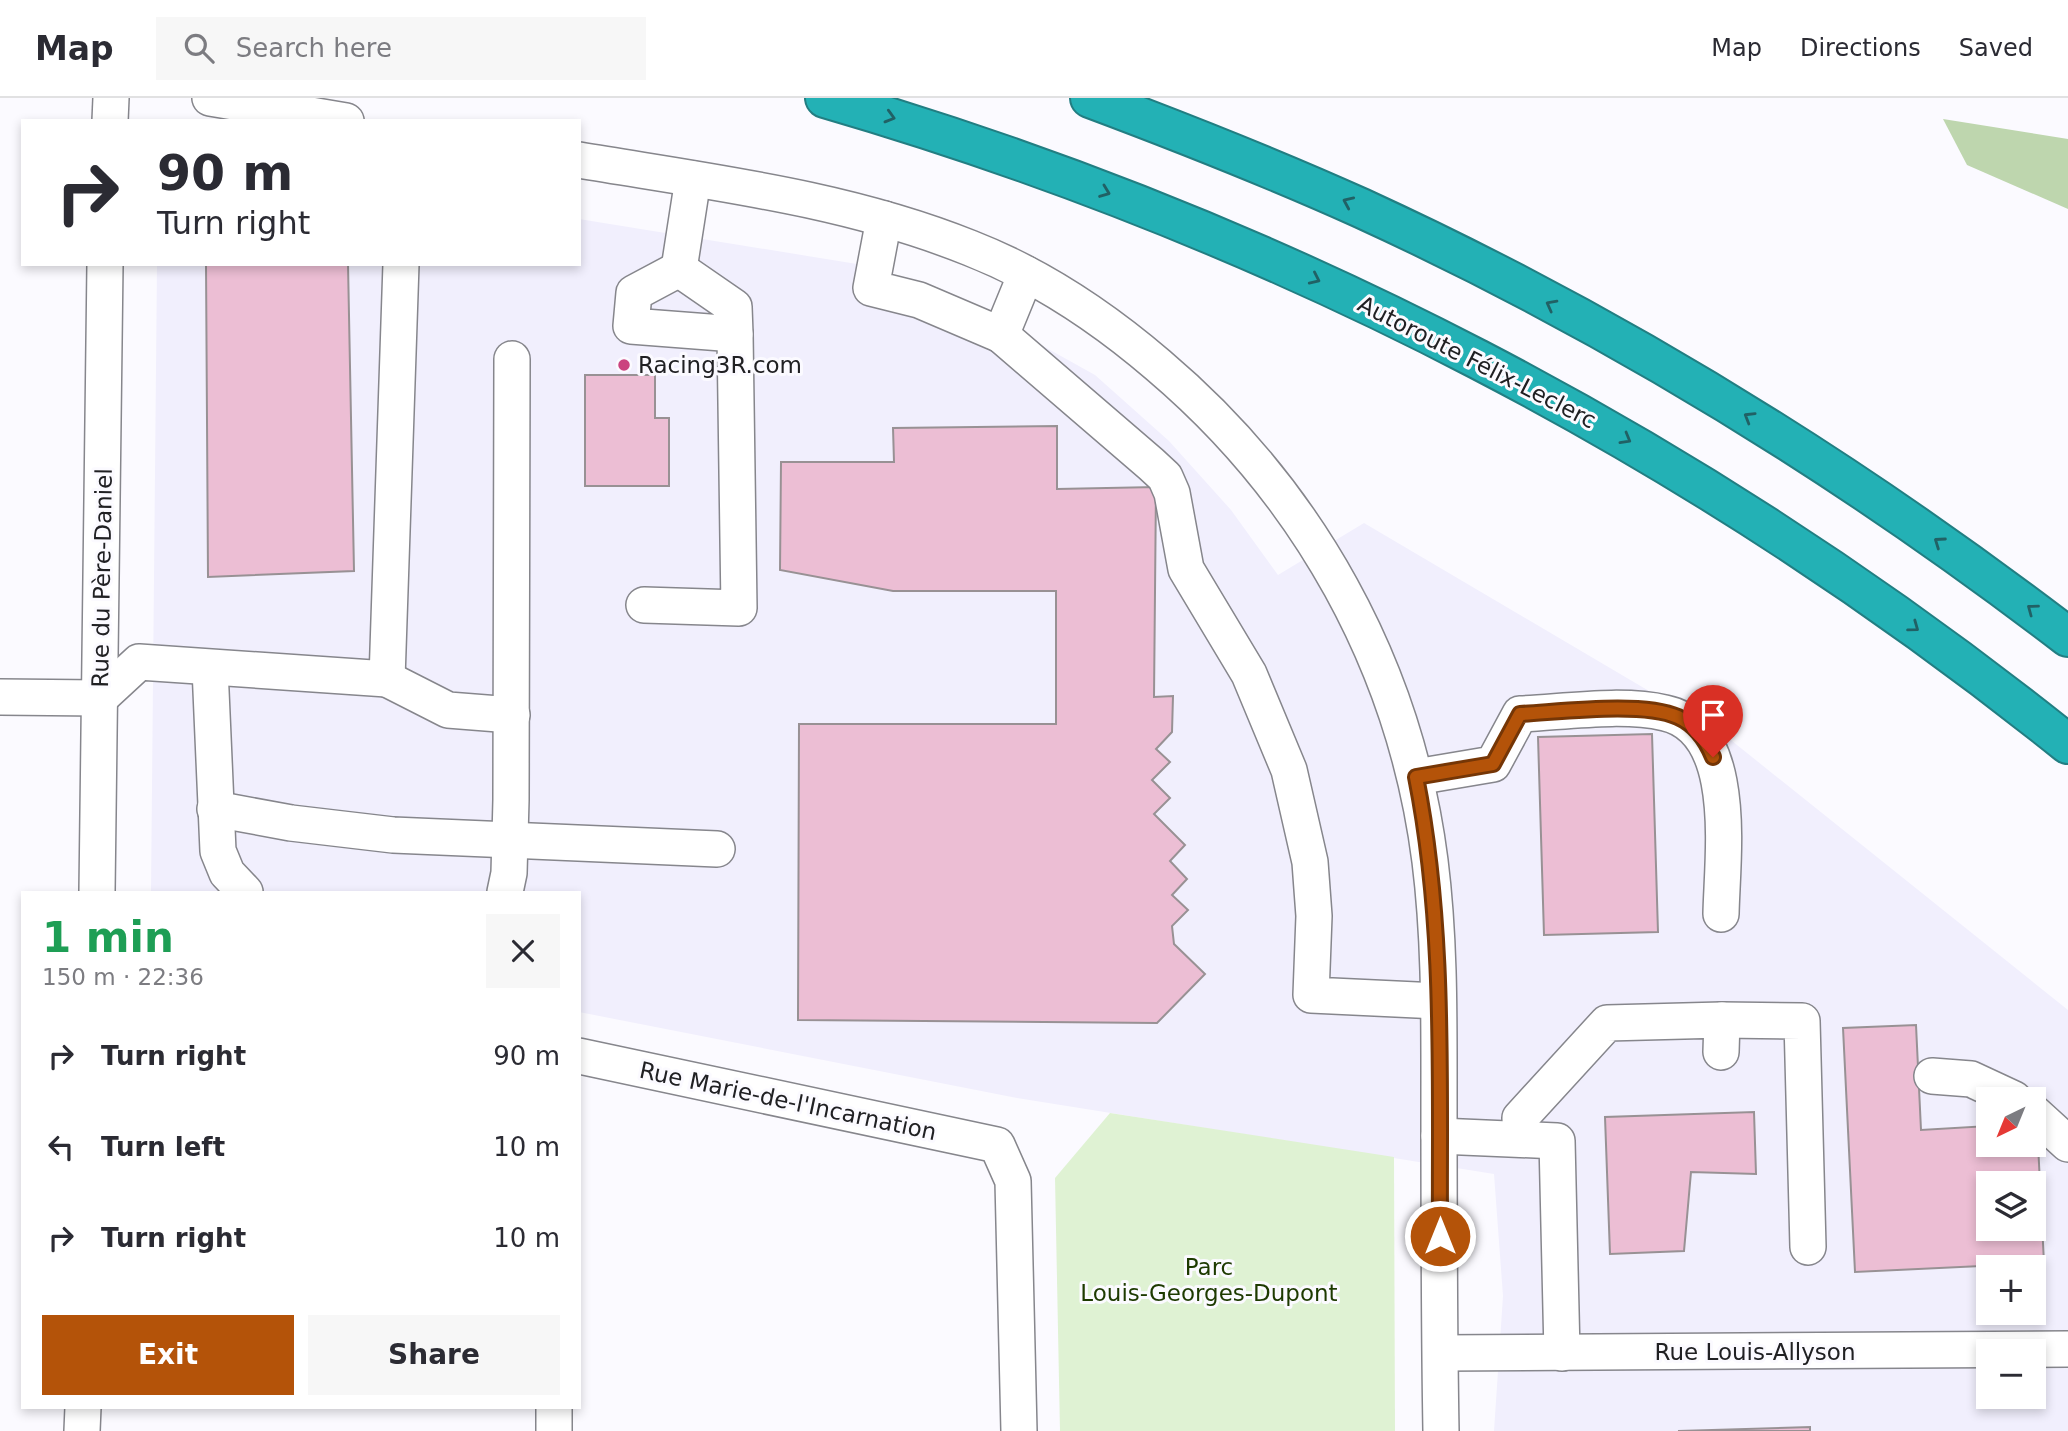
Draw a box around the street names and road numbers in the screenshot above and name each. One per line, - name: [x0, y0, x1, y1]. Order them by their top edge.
- street label: Autoroute Félix-Leclerc: [1354, 291, 1600, 433]
- street label: Rue du Père-Daniel: [87, 468, 117, 688]
- street label: Rue Marie-de-l'Incarnation: [637, 1057, 939, 1145]
- street label: Rue Louis-Allyson: [1655, 1339, 1855, 1365]

